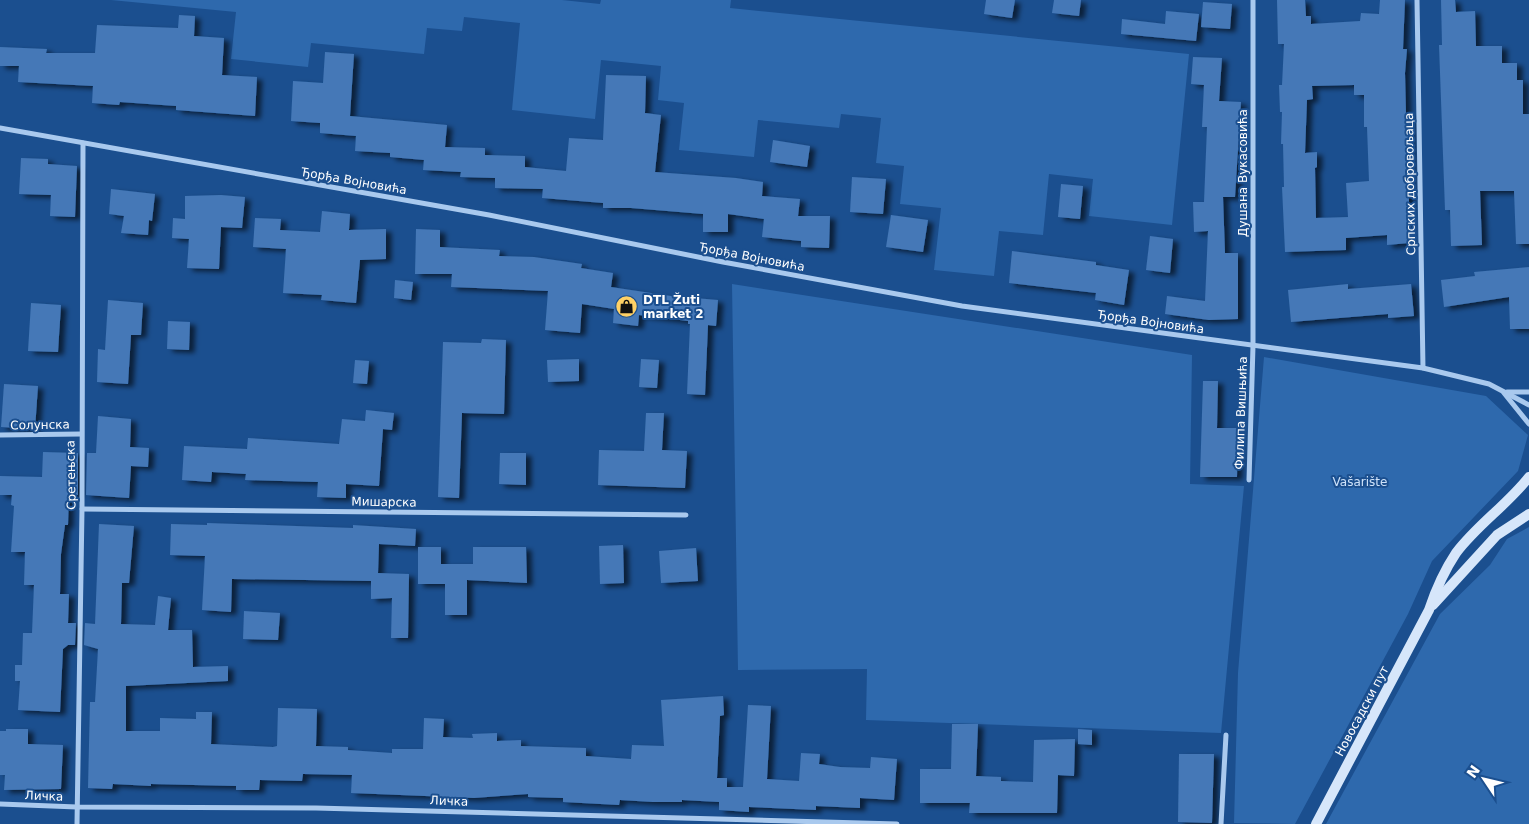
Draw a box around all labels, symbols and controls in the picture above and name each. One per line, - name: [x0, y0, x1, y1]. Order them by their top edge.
- street label: Душана Вукасовића: [1236, 109, 1250, 237]
- street label: Српских добровољаца: [1402, 113, 1418, 255]
- street label: Ђорђа Војновића: [299, 165, 408, 197]
- street label: Ђорђа Војновића: [697, 240, 806, 274]
- place label: DTL Žuti market 2: [643, 292, 704, 321]
- shop icon: DTL Žuti market 2: [615, 295, 639, 319]
- street label: Ђорђа Војновића: [1096, 307, 1205, 336]
- street label: Филипа Вишњића: [1232, 356, 1250, 470]
- street label: Солунска: [10, 417, 70, 433]
- street label: Сретењска: [63, 440, 79, 510]
- park label: Vašarište: [1333, 475, 1387, 489]
- street label: Мишарска: [351, 494, 417, 510]
- street label: Новосадски пут: [1332, 663, 1392, 759]
- north arrow: [1459, 754, 1509, 804]
- text: N: [1463, 762, 1483, 781]
- street label: Личка: [25, 788, 63, 804]
- street label: Личка: [430, 793, 468, 809]

